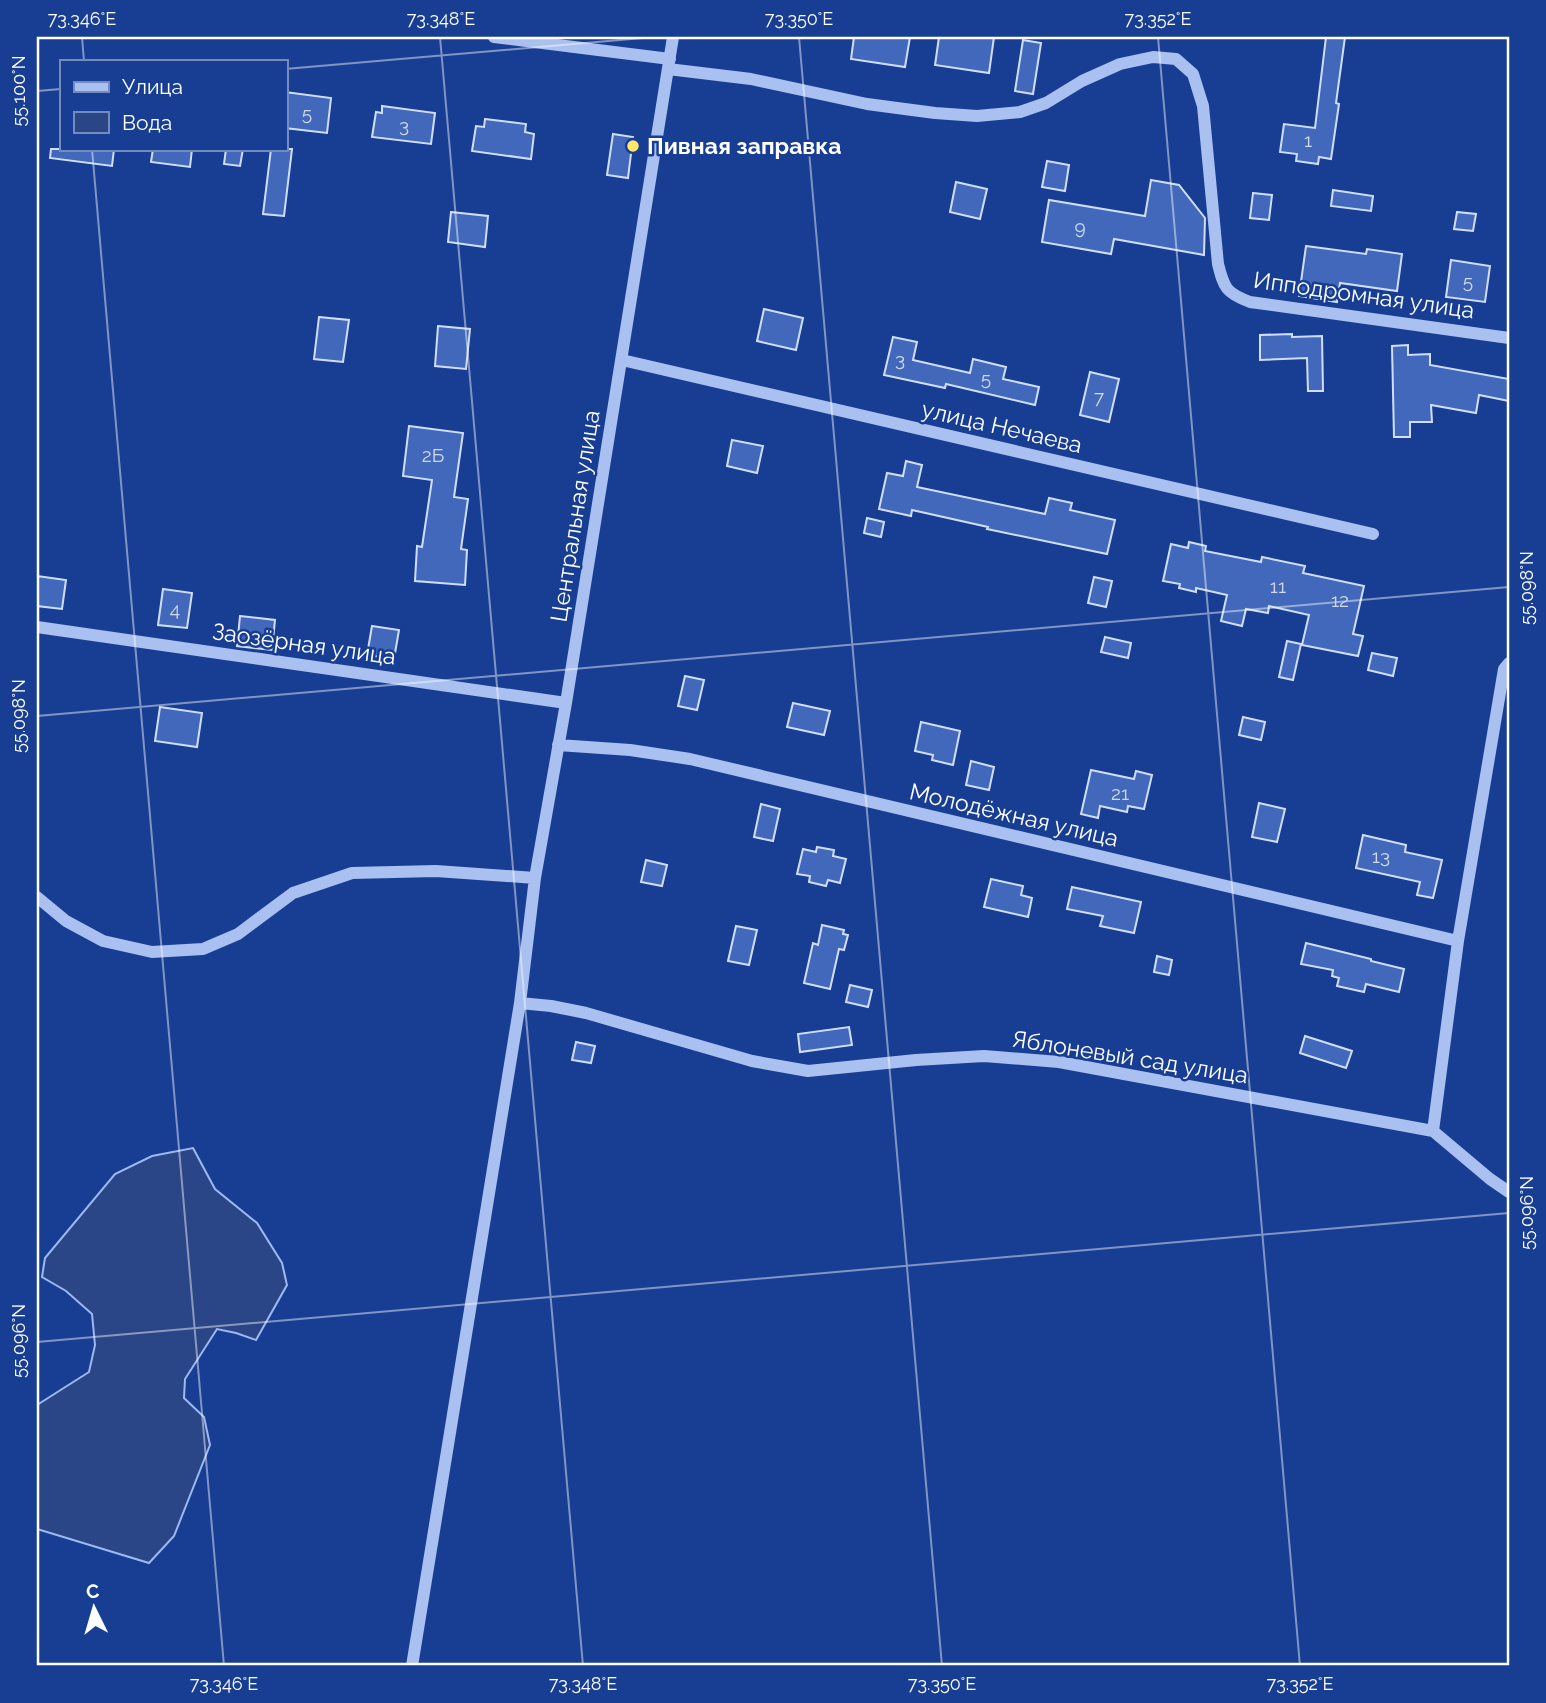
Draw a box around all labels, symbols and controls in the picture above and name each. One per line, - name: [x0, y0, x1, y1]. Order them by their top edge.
- text: 73.346°E: [48, 8, 116, 29]
- text: 73.348°E: [407, 8, 475, 29]
- text: 73.350°E: [765, 8, 833, 29]
- text: 73.352°E: [1125, 8, 1192, 29]
- text: 55.100°N: [8, 55, 29, 127]
- legend: [60, 60, 287, 150]
- text: Улица: [122, 74, 183, 99]
- house number: 5: [302, 102, 312, 124]
- text: Вода: [122, 110, 172, 135]
- house number: 3: [399, 114, 409, 136]
- house number: 1: [1304, 129, 1312, 151]
- place label: Пивная заправка: [647, 132, 842, 159]
- marker: Пивная заправка: [625, 138, 641, 154]
- house number: 9: [1074, 216, 1086, 238]
- street label: Ипподромная улица: [1252, 266, 1476, 323]
- house number: 5: [1463, 270, 1473, 292]
- house number: 3: [895, 348, 905, 370]
- house number: 5: [981, 367, 991, 389]
- house number: 7: [1094, 386, 1104, 408]
- street label: улица Нечаева: [919, 395, 1085, 458]
- street label: Центральная улица: [544, 408, 605, 624]
- house number: 2Б: [422, 444, 444, 466]
- text: 55.098°N: [1516, 551, 1537, 625]
- house number: 11: [1270, 575, 1286, 597]
- house number: 12: [1331, 589, 1349, 611]
- house number: 4: [170, 598, 180, 620]
- street label: Заозёрная улица: [210, 617, 398, 670]
- text: 55.098°N: [8, 679, 29, 753]
- street label: Молодёжная улица: [907, 777, 1121, 852]
- house number: 21: [1111, 782, 1129, 804]
- house number: 13: [1372, 845, 1390, 867]
- street label: Яблоневый сад улица: [1010, 1025, 1250, 1088]
- text: 55.096°N: [1516, 1176, 1537, 1250]
- text: 55.096°N: [8, 1304, 29, 1378]
- north arrow: [60, 1574, 130, 1644]
- text: С: [85, 1580, 100, 1603]
- text: 73.346°E: [190, 1673, 258, 1694]
- text: 73.348°E: [549, 1673, 617, 1694]
- text: 73.350°E: [908, 1673, 976, 1694]
- text: 73.352°E: [1267, 1673, 1334, 1694]

